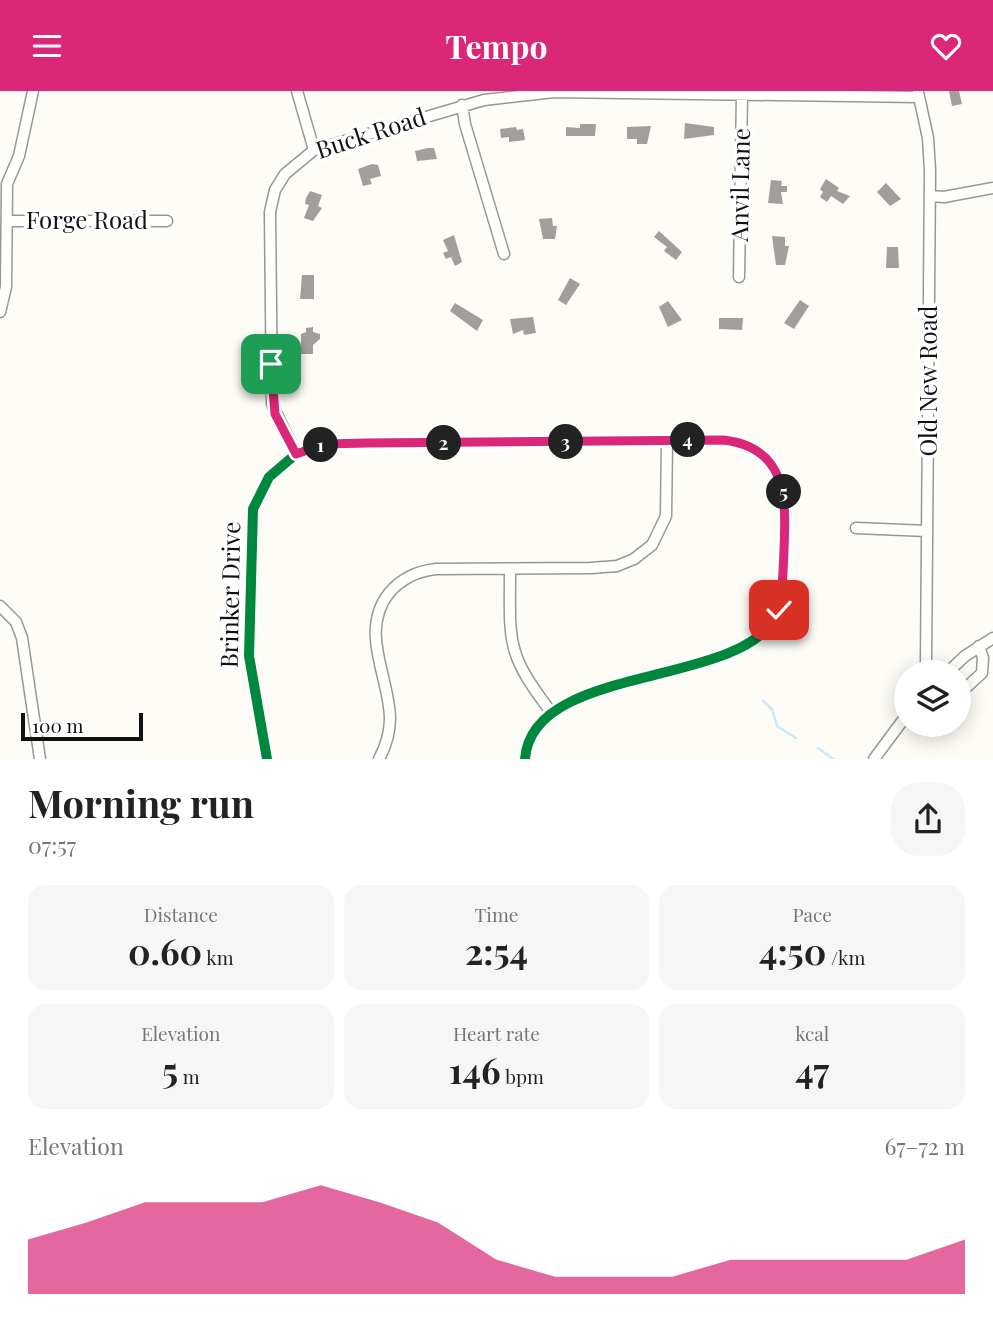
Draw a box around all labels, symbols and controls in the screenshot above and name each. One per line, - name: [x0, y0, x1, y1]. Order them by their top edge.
- text: Tempo: [445, 24, 548, 67]
- icon: menu: [28, 27, 66, 65]
- icon: heart: [927, 27, 965, 65]
- street label: Buck Road: [311, 99, 430, 165]
- street label: Anvil Lane: [722, 128, 756, 243]
- street label: Forge Road: [26, 203, 148, 235]
- street label: Old New Road: [911, 305, 943, 457]
- pin: [241, 334, 301, 394]
- icon: arrive: [252, 345, 290, 383]
- pin: 4: [670, 423, 706, 457]
- pin: 2: [426, 425, 462, 461]
- pin: 3: [548, 425, 584, 459]
- text: 4: [682, 426, 693, 452]
- pin: 1: [304, 427, 338, 463]
- text: 3: [561, 428, 570, 454]
- text: 2: [439, 429, 448, 455]
- text: 1: [317, 431, 324, 457]
- pin: 5: [766, 475, 802, 509]
- text: 5: [779, 478, 788, 504]
- street label: Brinker Drive: [212, 521, 246, 668]
- pin: [749, 580, 809, 640]
- icon: check: [760, 591, 798, 629]
- map controls: [894, 660, 971, 737]
- button: layers: [894, 660, 971, 737]
- scale bar: [21, 710, 144, 742]
- text: 100 m: [32, 712, 83, 738]
- text: Morning run: [28, 777, 254, 828]
- button: share: [891, 782, 965, 856]
- text: 07:57: [28, 829, 76, 860]
- text: Distance: [144, 901, 218, 927]
- text: Time: [475, 901, 518, 927]
- text: Pace: [793, 901, 832, 927]
- text: 0.60: [128, 927, 202, 974]
- text: 2:54: [465, 927, 528, 974]
- text: 4:50: [759, 927, 826, 974]
- text: km: [202, 944, 234, 970]
- text: /km: [826, 944, 865, 970]
- text: Elevation: [141, 1020, 220, 1046]
- text: Heart rate: [453, 1020, 540, 1046]
- text: kcal: [795, 1020, 829, 1046]
- text: 5: [162, 1046, 178, 1093]
- text: 146: [449, 1046, 501, 1093]
- text: 47: [795, 1046, 829, 1093]
- text: m: [178, 1063, 200, 1089]
- text: bpm: [501, 1063, 544, 1089]
- text: Elevation: [28, 1130, 124, 1161]
- text: 67–72 m: [884, 1130, 965, 1161]

